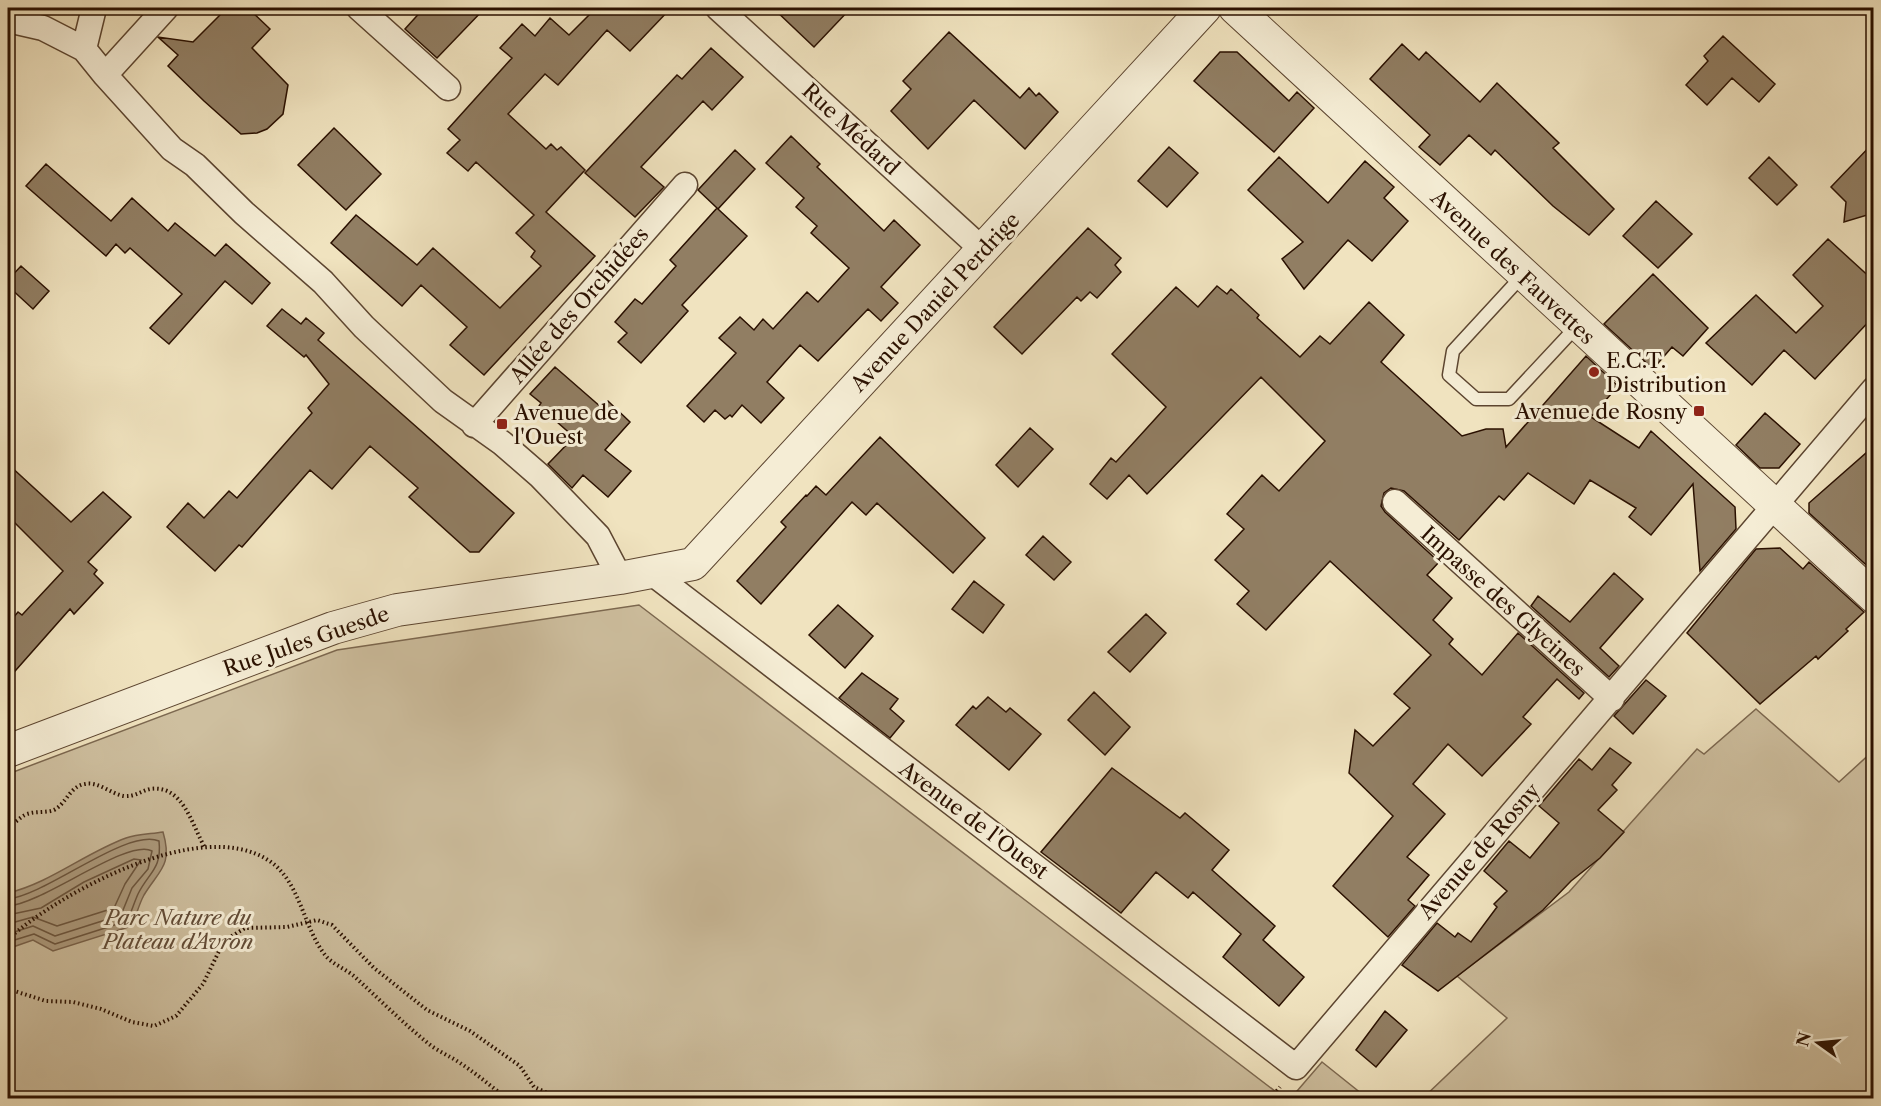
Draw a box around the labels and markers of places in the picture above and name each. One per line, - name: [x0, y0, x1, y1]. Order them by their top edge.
- place label: E.C.T. Distribution: [1606, 348, 1727, 397]
- marker: E.C.T. Distribution: [1587, 365, 1601, 379]
- place label: Avenue de Rosny: [1514, 399, 1687, 424]
- place label: Avenue de l'Ouest: [513, 400, 619, 449]
- marker: Avenue de Rosny: [1692, 404, 1706, 418]
- marker: Avenue de l'Ouest: [495, 417, 509, 431]

